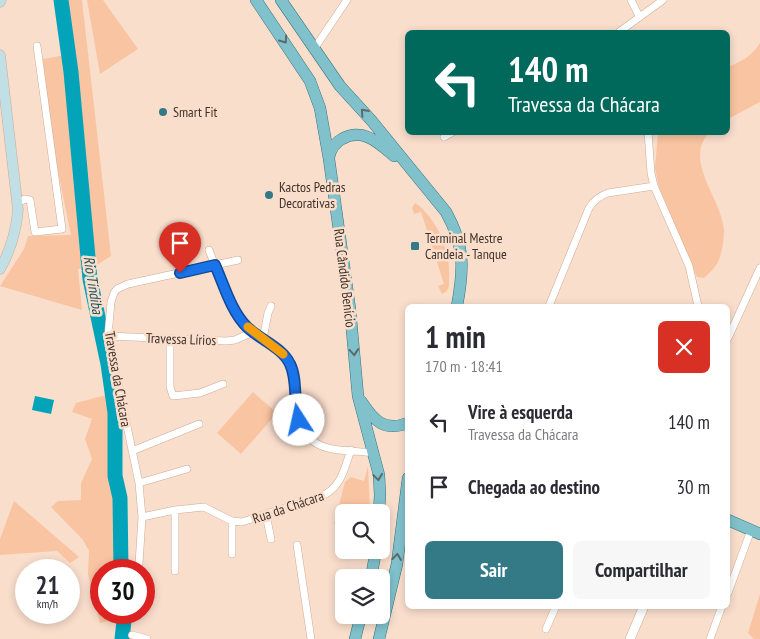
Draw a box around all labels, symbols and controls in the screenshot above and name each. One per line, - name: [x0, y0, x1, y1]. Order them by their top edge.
- one-way arrow: [278, 34, 287, 44]
- text: 140 m: [508, 46, 589, 92]
- icon: left: [425, 50, 490, 115]
- text: Travessa da Chácara: [508, 90, 660, 118]
- place label: Smart Fit: [173, 103, 218, 121]
- marker: Smart Fit: [157, 106, 169, 118]
- one-way arrow: [361, 109, 370, 118]
- place label: Kactos Pedras Decorativas: [279, 178, 346, 212]
- marker: Kactos Pedras Decorativas: [263, 189, 275, 201]
- pin: [159, 222, 201, 273]
- street label: Rua Cândido Benício: [330, 228, 360, 328]
- icon: arrive: [166, 229, 194, 257]
- place label: Terminal Mestre Candeia - Tanque: [425, 229, 507, 263]
- marker: Terminal Mestre Candeia - Tanque: [409, 240, 421, 252]
- water label: Rio Tindiba: [80, 255, 108, 316]
- text: 1 min: [425, 317, 486, 356]
- button: close: [658, 321, 710, 373]
- street label: Travessa Lírios: [146, 329, 217, 349]
- street label: Travessa da Chácara: [101, 330, 135, 428]
- one-way arrow: [348, 349, 359, 357]
- text: 170 m · 18:41: [425, 356, 503, 376]
- position arrow: [272, 393, 324, 445]
- text: Vire à esquerda: [468, 400, 573, 424]
- icon: left: [425, 408, 453, 436]
- text: 140 m: [668, 410, 710, 434]
- text: Travessa da Chácara: [468, 424, 578, 444]
- one-way arrow: [373, 472, 383, 481]
- icon: arrive: [425, 473, 453, 501]
- text: Chegada ao destino: [468, 475, 600, 499]
- text: 30 m: [677, 475, 710, 499]
- street label: Rua da Chácara: [250, 486, 326, 528]
- map controls: [335, 504, 390, 624]
- button: search: [335, 504, 390, 559]
- button: Sair: [425, 541, 563, 599]
- button: Compartilhar: [573, 541, 710, 599]
- one-way arrow: [392, 553, 402, 562]
- speed limit sign: 30: [90, 559, 155, 624]
- text: 21: [36, 569, 59, 601]
- button: layers: [335, 569, 390, 624]
- text: km/h: [37, 596, 58, 611]

